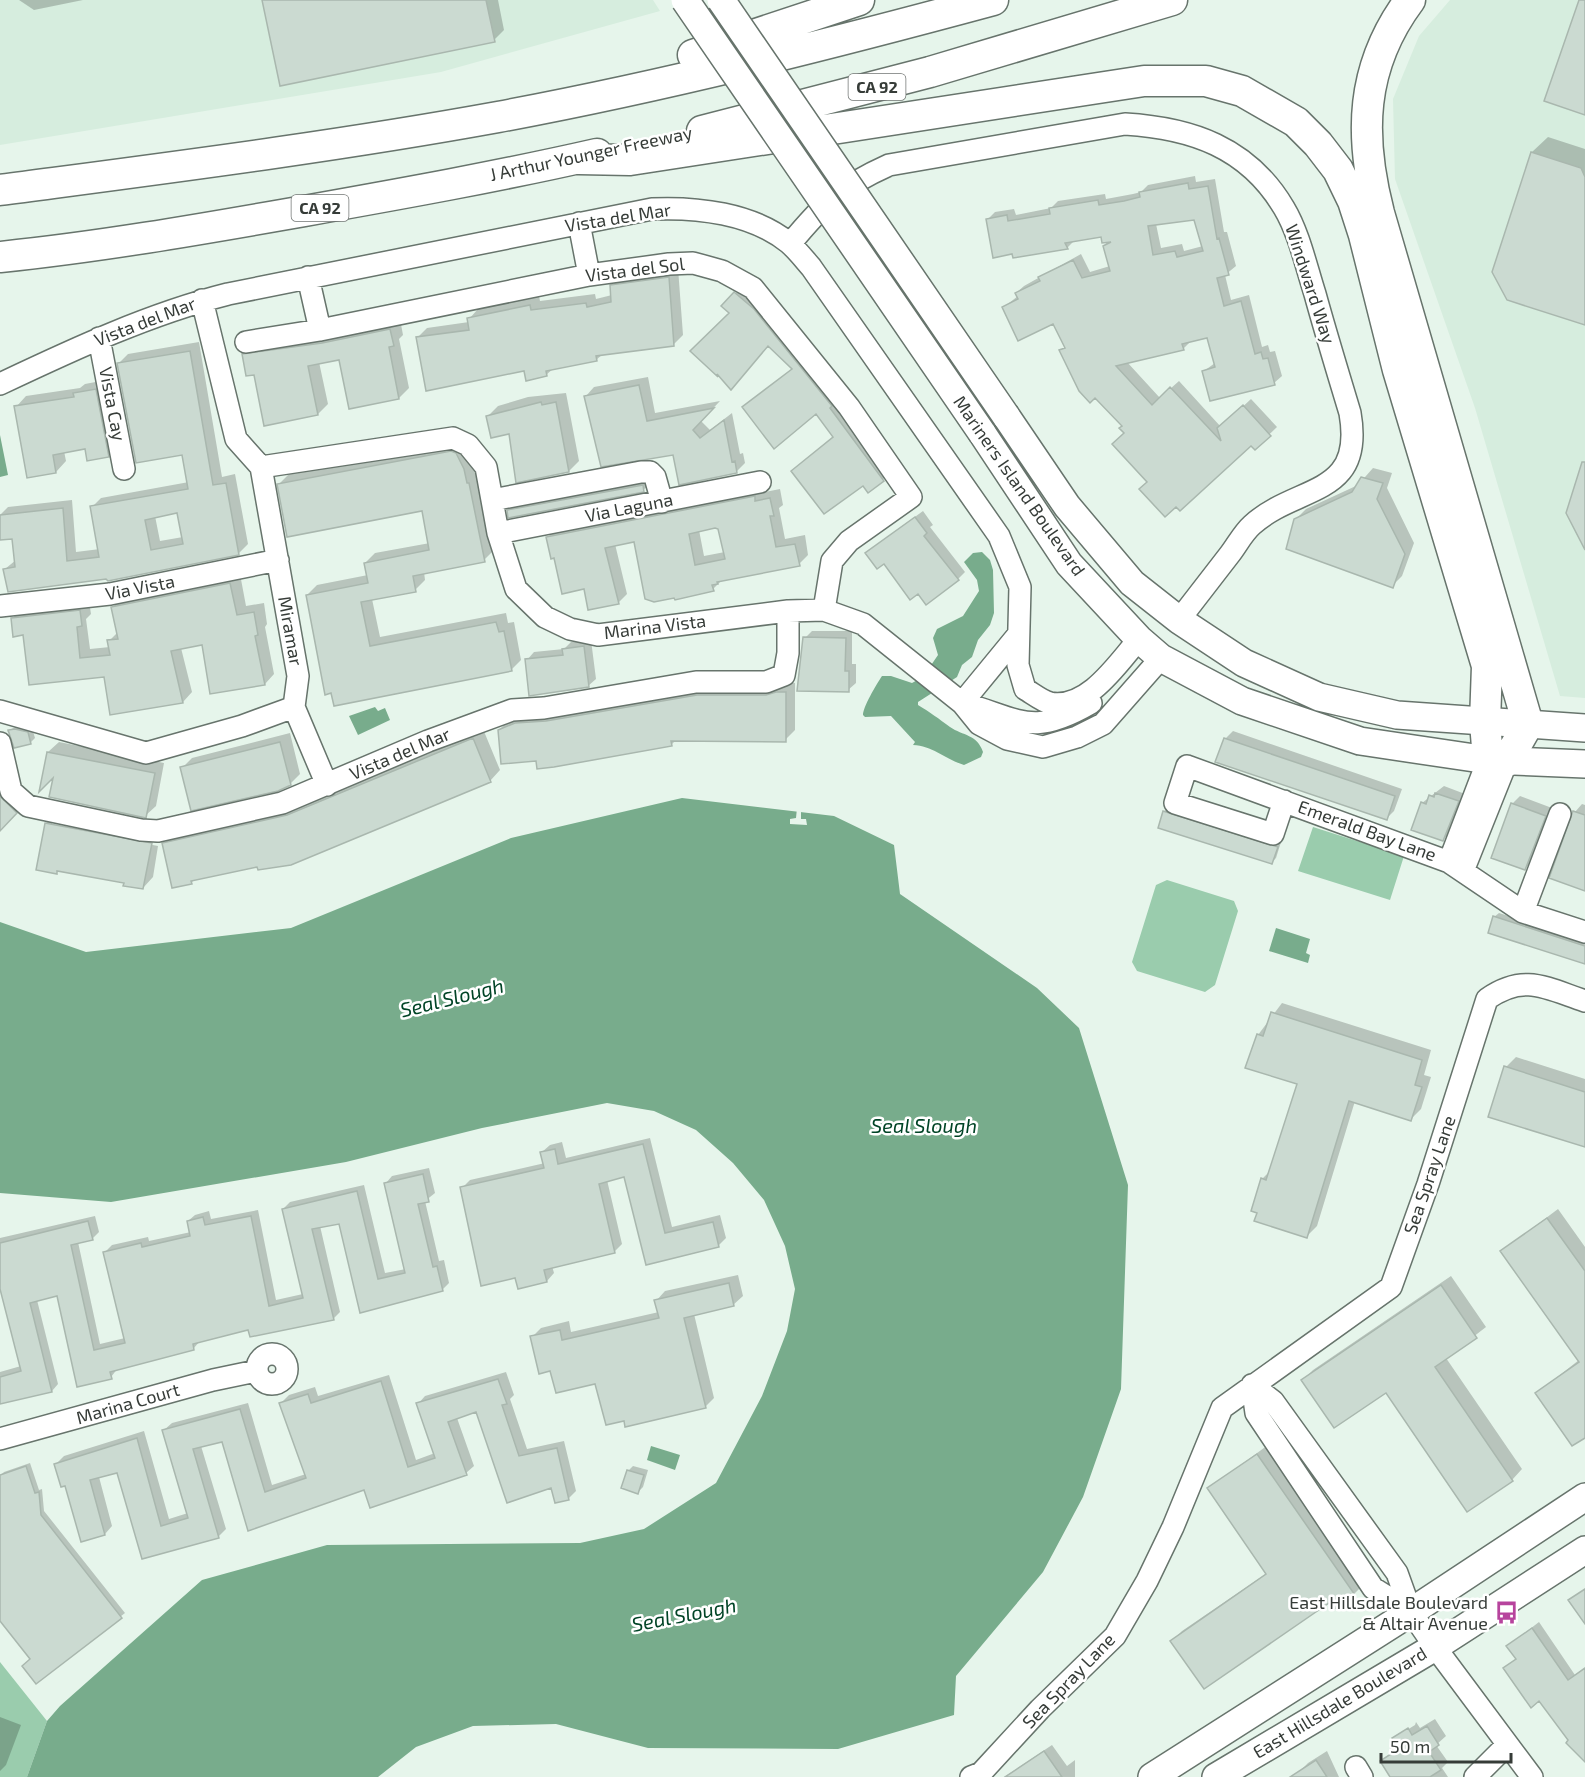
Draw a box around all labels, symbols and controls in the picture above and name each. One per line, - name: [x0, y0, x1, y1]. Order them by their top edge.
- road number: CA 92: [848, 74, 906, 100]
- street label: J Arthur Younger Freeway: [488, 121, 695, 185]
- road number: CA 92: [292, 195, 348, 221]
- street label: Vista del Mar: [563, 198, 672, 236]
- street label: Windward Way: [1281, 221, 1341, 347]
- street label: Vista del Sol: [584, 252, 686, 286]
- street label: Vista del Mar: [91, 292, 199, 351]
- street label: Vista Cay: [95, 365, 131, 443]
- street label: Mariners Island Boulevard: [949, 391, 1090, 580]
- street label: Via Laguna: [583, 488, 675, 526]
- street label: Via Vista: [103, 570, 176, 605]
- street label: Miramar: [274, 594, 308, 667]
- street label: Marina Vista: [603, 609, 707, 643]
- street label: Vista del Mar: [346, 722, 453, 784]
- street label: Emerald Bay Lane: [1295, 795, 1440, 865]
- water label: Seal Slough: [397, 973, 506, 1021]
- water label: Seal Slough: [871, 1113, 977, 1137]
- street label: Sea Spray Lane: [1399, 1113, 1460, 1237]
- street label: Marina Court: [73, 1378, 182, 1428]
- place label: East Hillsdale Boulevard & Altair Avenue: [1289, 1591, 1488, 1634]
- water label: Seal Slough: [630, 1592, 738, 1636]
- bus stop icon: East Hillsdale Boulevard & Altair Avenue: [1493, 1600, 1519, 1626]
- street label: Sea Spray Lane: [1017, 1628, 1119, 1732]
- street label: East Hillsdale Boulevard: [1249, 1642, 1430, 1763]
- scale bar: [1381, 1726, 1512, 1764]
- text: 50 m: [1390, 1735, 1430, 1757]

